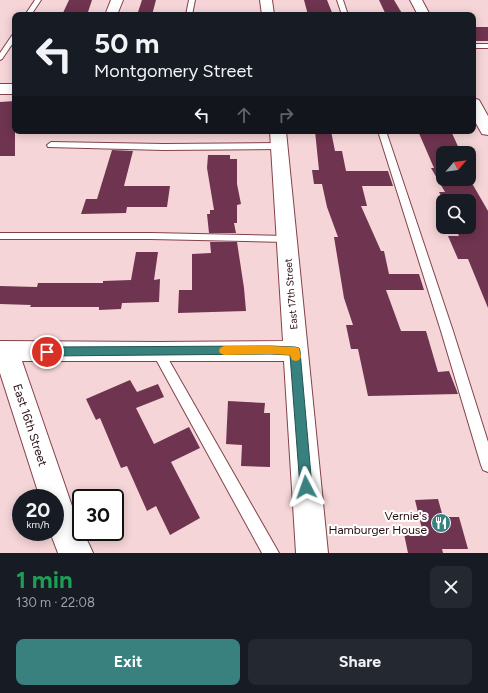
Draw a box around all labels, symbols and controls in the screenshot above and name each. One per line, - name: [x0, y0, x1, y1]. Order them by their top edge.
- text: 50 m: [94, 26, 160, 60]
- icon: left: [28, 28, 80, 80]
- text: Montgomery Street: [94, 60, 253, 82]
- icon: left: [191, 104, 213, 126]
- icon: ahead: [233, 104, 255, 126]
- icon: right: [275, 104, 297, 126]
- north arrow: [436, 146, 476, 186]
- map controls: [436, 146, 476, 234]
- button: search: [436, 194, 476, 234]
- street label: East 17th Street: [281, 258, 301, 330]
- pin: [30, 335, 64, 369]
- icon: arrive: [36, 341, 58, 363]
- street label: East 16th Street: [10, 382, 50, 468]
- position arrow: [285, 466, 327, 508]
- speed limit sign: 30: [72, 489, 124, 541]
- text: 20: [26, 498, 50, 522]
- place label: Vernie's Hamburger House: [328, 509, 427, 537]
- restaurant icon: Vernie's Hamburger House: [430, 512, 452, 534]
- text: km/h: [27, 518, 49, 531]
- text: 1 min: [16, 565, 73, 594]
- button: close: [430, 566, 472, 608]
- text: 130 m · 22:08: [16, 595, 95, 610]
- button: Exit: [16, 639, 240, 685]
- button: Share: [248, 639, 472, 685]

